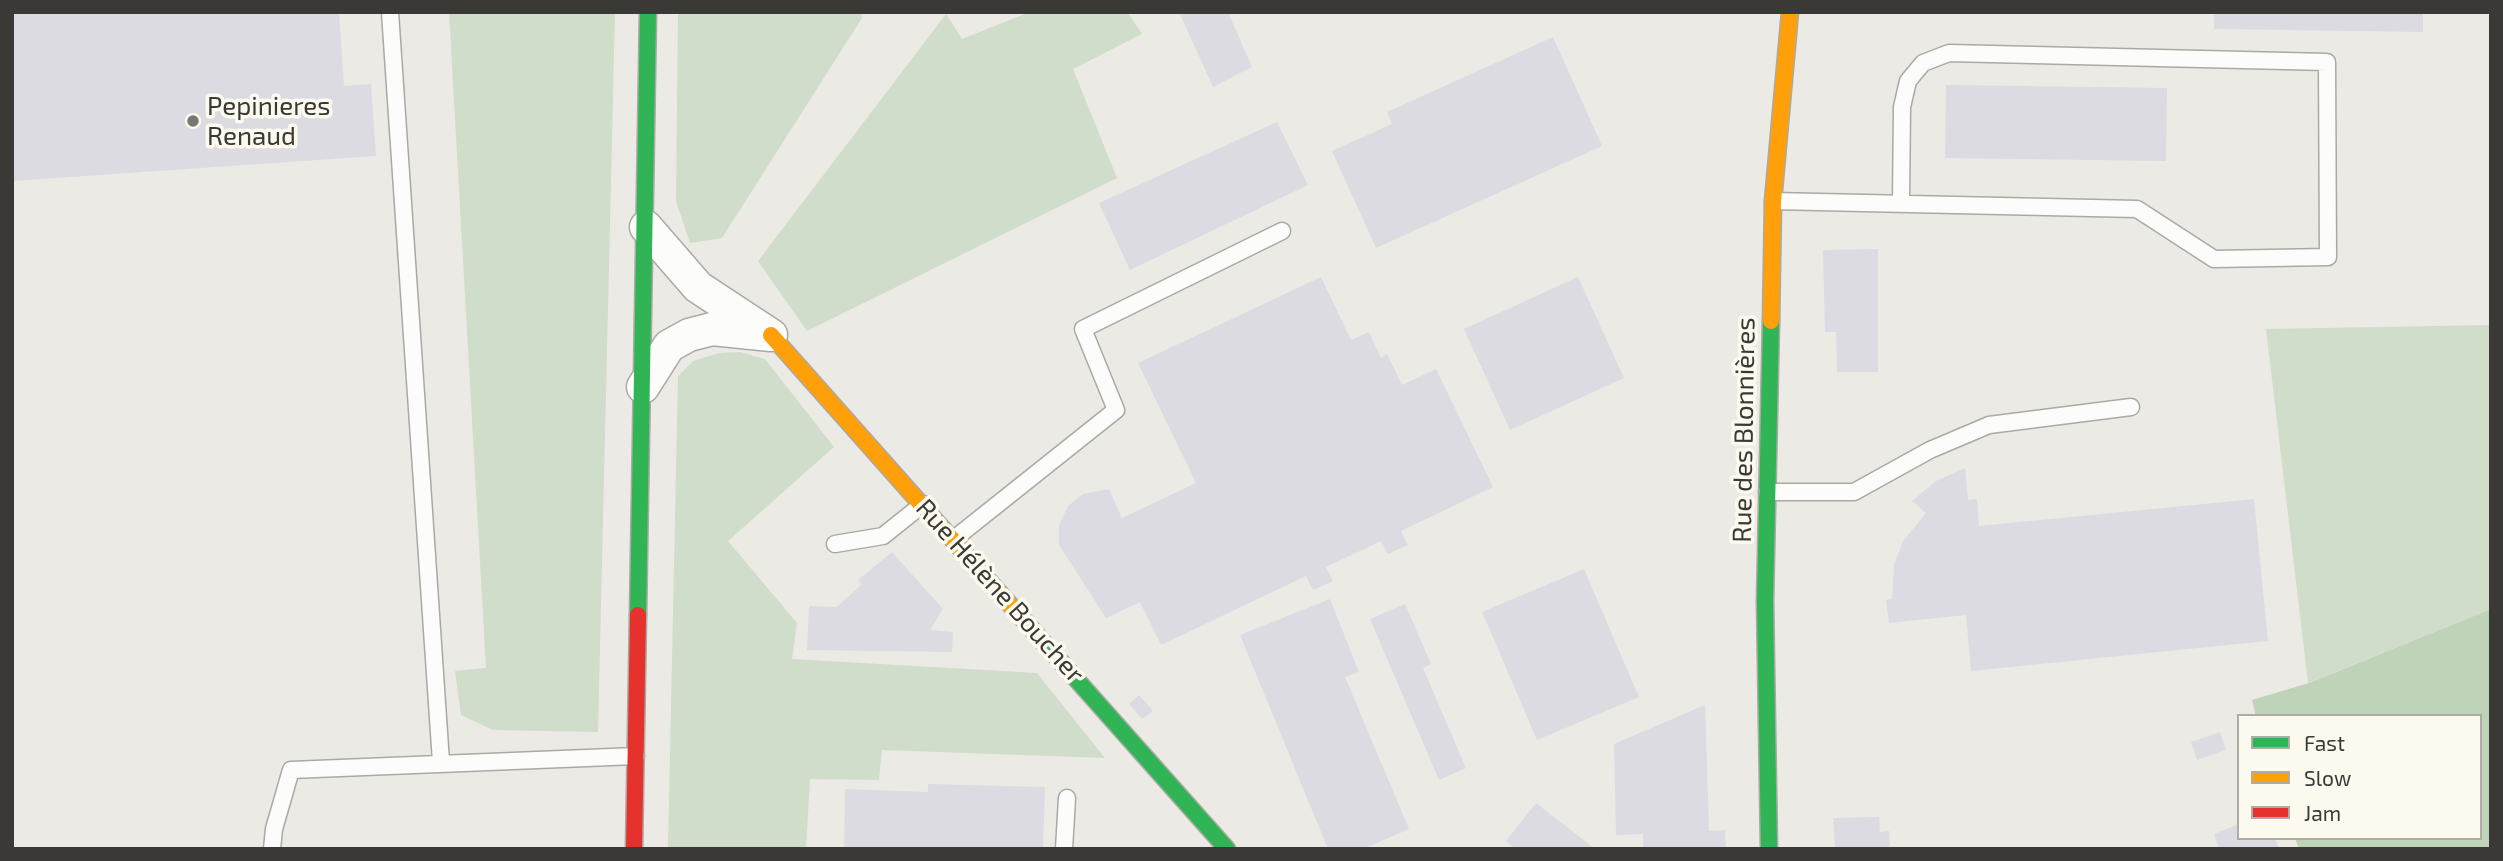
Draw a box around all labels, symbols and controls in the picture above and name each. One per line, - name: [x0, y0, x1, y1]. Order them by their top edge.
- place label: Pepinieres Renaud: [207, 90, 330, 152]
- marker: Pepinieres Renaud: [185, 113, 201, 129]
- street label: Rue des Blonnières: [1726, 317, 1762, 543]
- street label: Rue Hélène Boucher: [909, 493, 1091, 689]
- legend: [2237, 714, 2482, 840]
- text: Fast: [2304, 730, 2345, 755]
- text: Slow: [2304, 765, 2351, 790]
- text: Jam: [2304, 800, 2341, 825]

